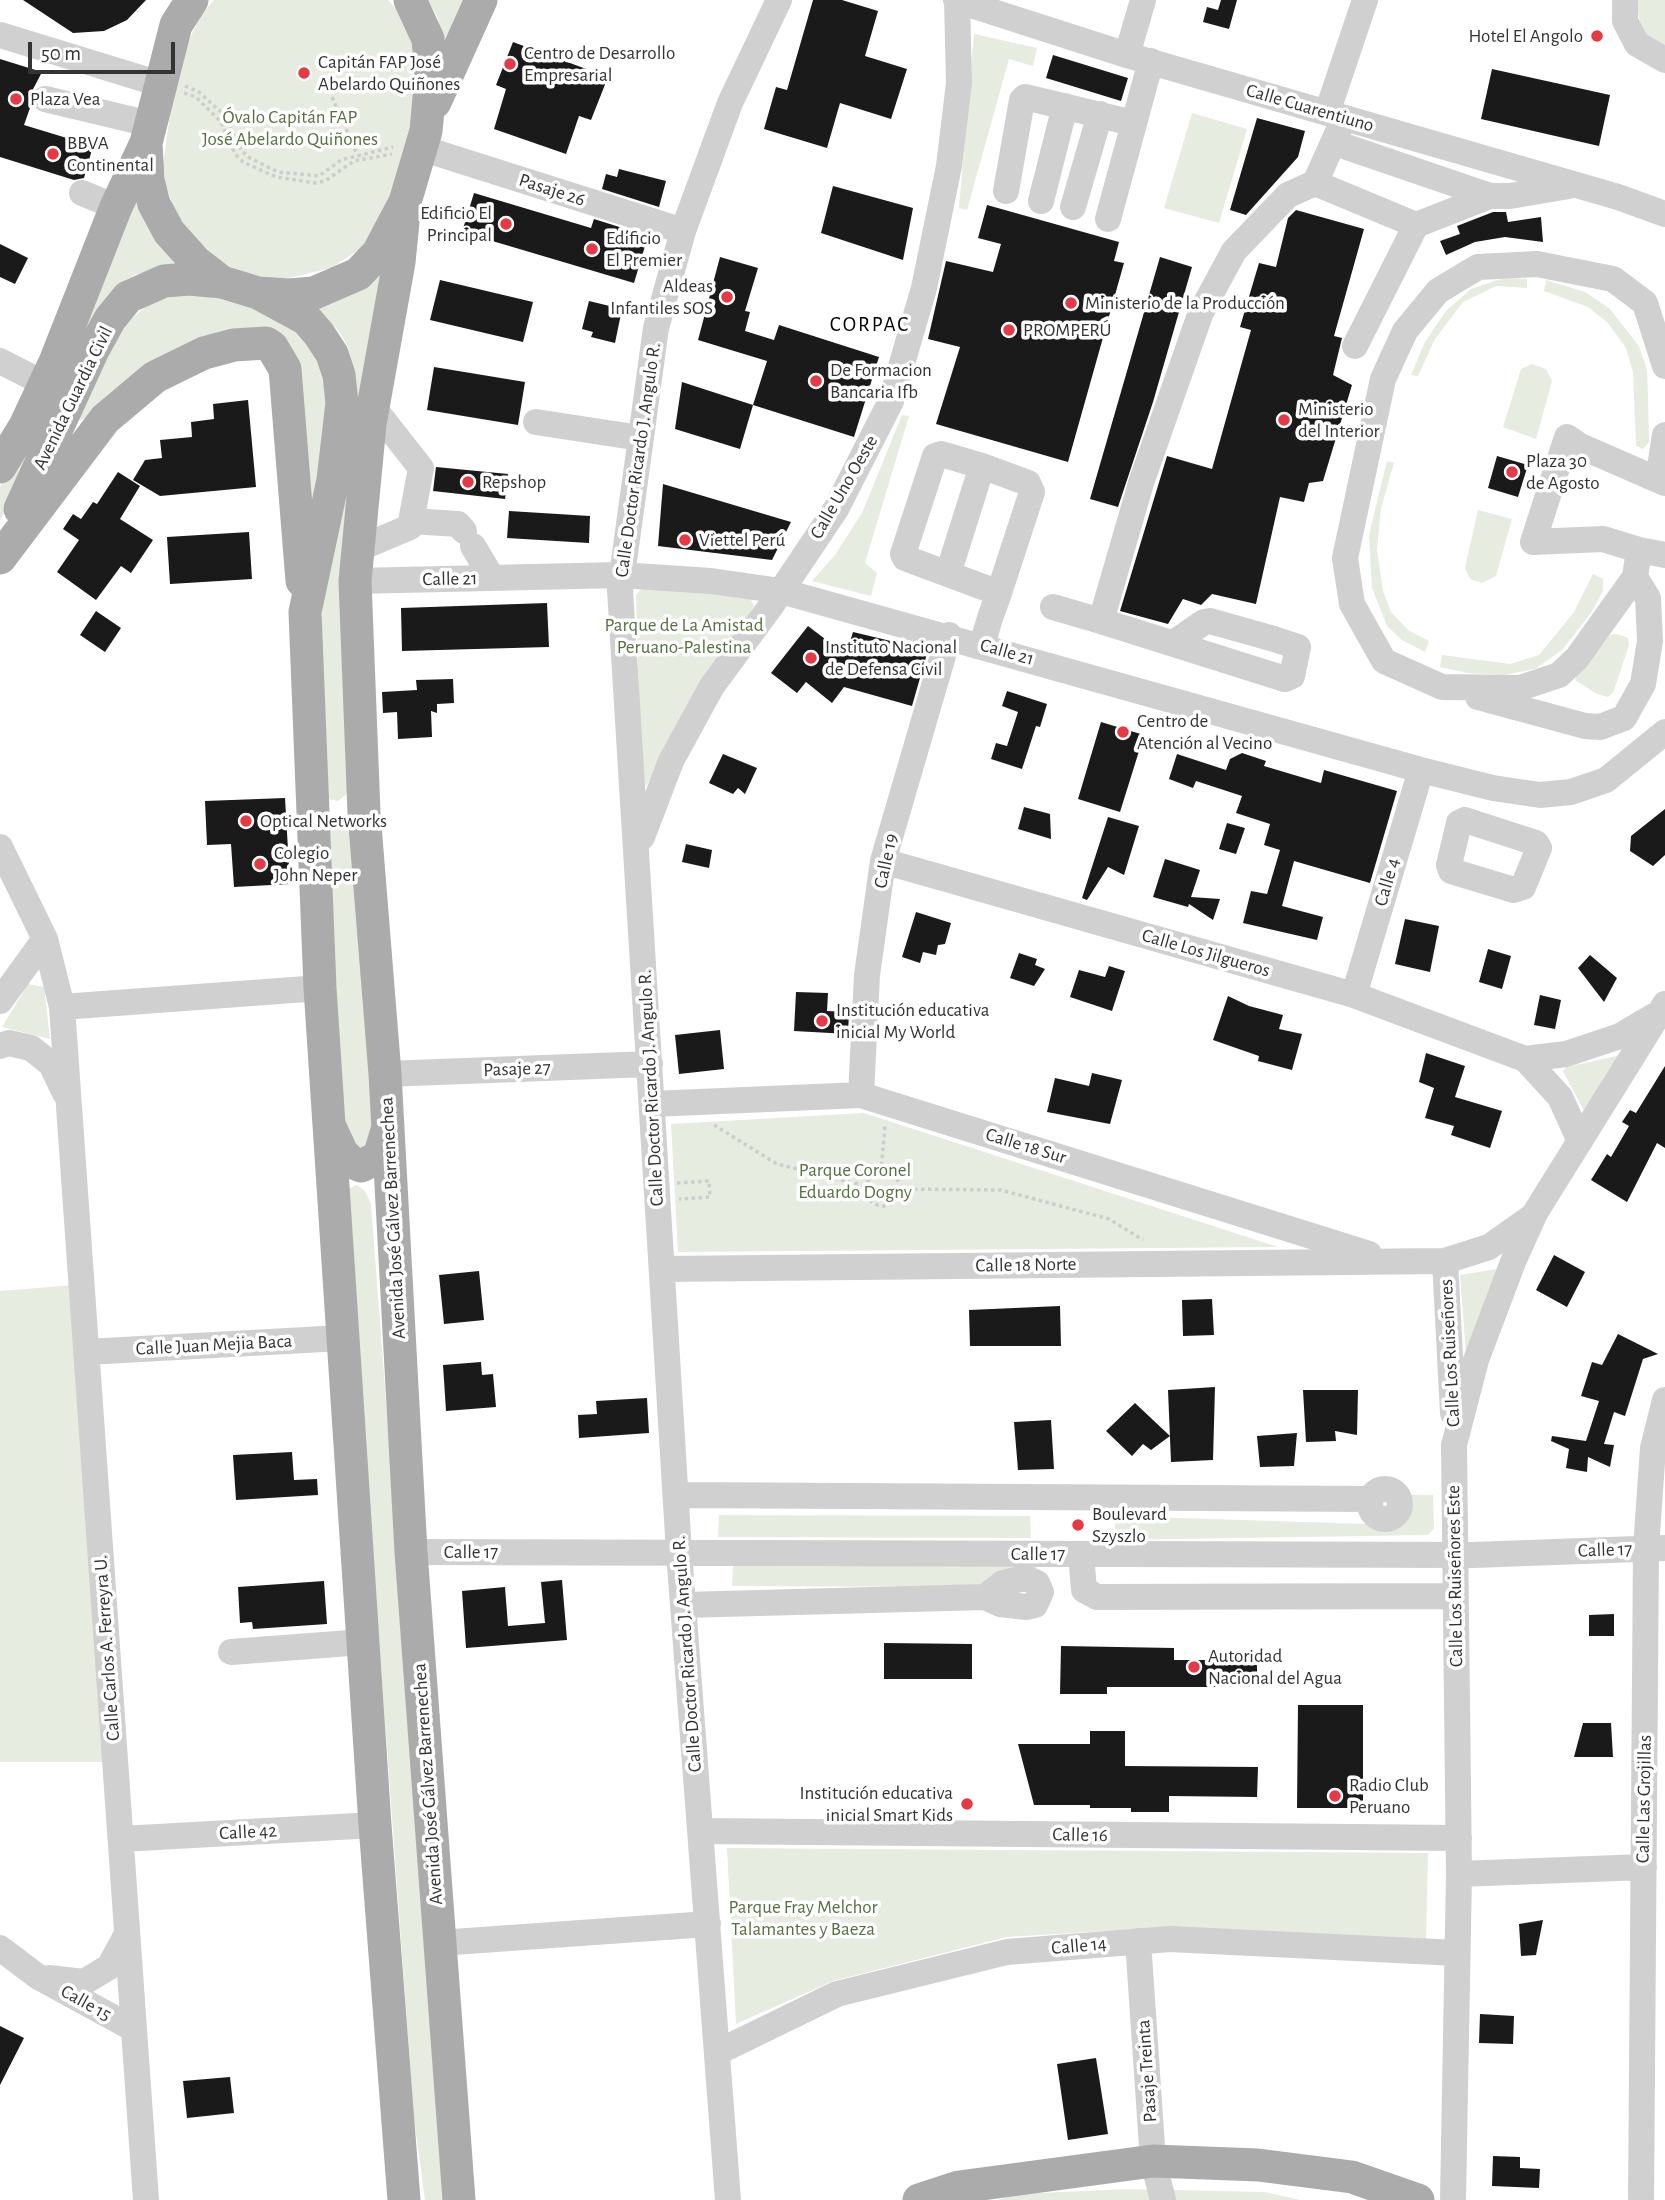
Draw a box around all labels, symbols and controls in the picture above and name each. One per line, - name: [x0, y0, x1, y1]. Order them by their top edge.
- place label: Hotel El Angolo: [1469, 25, 1583, 47]
- scale bar: [32, 28, 178, 72]
- marker: Hotel El Angolo: [1589, 28, 1605, 44]
- place label: Centro de Desarrollo Empresarial: [524, 42, 675, 86]
- text: 50 m: [41, 43, 81, 64]
- place label: Capitán FAP José Abelardo Quiñones: [318, 51, 460, 95]
- marker: Centro de Desarrollo Empresarial: [502, 56, 518, 72]
- marker: Capitán FAP José Abelardo Quiñones: [296, 65, 312, 81]
- street label: Calle Cuarentiuno: [1244, 79, 1376, 137]
- place label: Plaza Vea: [30, 88, 101, 110]
- marker: Plaza Vea: [8, 91, 24, 107]
- park label: Óvalo Capitán FAP José Abelardo Quiñones: [202, 106, 378, 150]
- place label: BBVA Continental: [67, 132, 154, 176]
- marker: BBVA Continental: [45, 146, 61, 162]
- street label: Pasaje 26: [516, 169, 588, 211]
- place label: Edificio El Principal: [420, 202, 492, 246]
- marker: Edificio El Principal: [498, 216, 514, 232]
- place label: Edificio El Premier: [606, 227, 682, 271]
- marker: Edificio El Premier: [584, 241, 600, 257]
- place label: Aldeas Infantiles SOS: [610, 275, 713, 319]
- marker: Aldeas Infantiles SOS: [719, 289, 735, 305]
- place label: Ministerio de la Producción: [1085, 292, 1285, 314]
- marker: Ministerio de la Producción: [1063, 295, 1079, 311]
- district label: CORPAC: [830, 312, 910, 338]
- place label: PROMPERÚ: [1023, 319, 1111, 341]
- marker: PROMPERÚ: [1001, 322, 1017, 338]
- street label: Avenida Guardia Civil: [28, 323, 118, 473]
- street label: Calle Doctor Ricardo J. Angulo R.: [610, 341, 666, 579]
- place label: De Formacion Bancaria Ifb: [830, 359, 932, 403]
- marker: De Formacion Bancaria Ifb: [808, 373, 824, 389]
- place label: Ministerio del Interior: [1298, 398, 1380, 442]
- marker: Ministerio del Interior: [1276, 412, 1292, 428]
- street label: Calle Uno Oeste: [805, 431, 883, 543]
- place label: Plaza 30 de Agosto: [1526, 450, 1599, 494]
- marker: Plaza 30 de Agosto: [1504, 464, 1520, 480]
- place label: Repshop: [482, 471, 546, 493]
- marker: Repshop: [460, 474, 476, 490]
- place label: Viettel Perú: [699, 529, 785, 551]
- marker: Viettel Perú: [677, 532, 693, 548]
- street label: Calle 21: [422, 567, 478, 591]
- park label: Parque de La Amistad Peruano-Palestina: [604, 614, 764, 658]
- street label: Calle 21: [977, 633, 1037, 671]
- place label: Instituto Nacional de Defensa Civil: [825, 636, 957, 680]
- marker: Instituto Nacional de Defensa Civil: [803, 650, 819, 666]
- place label: Centro de Atención al Vecino: [1137, 710, 1272, 754]
- marker: Centro de Atención al Vecino: [1115, 724, 1131, 740]
- place label: Optical Networks: [260, 810, 387, 832]
- marker: Optical Networks: [238, 813, 254, 829]
- street label: Calle 19: [869, 832, 903, 890]
- place label: Colegio John Neper: [274, 842, 357, 886]
- street label: Calle 4: [1369, 855, 1405, 909]
- marker: Colegio John Neper: [252, 856, 268, 872]
- street label: Calle Los Jilgueros: [1139, 924, 1273, 982]
- street label: Calle Doctor Ricardo J. Angulo R.: [633, 969, 669, 1207]
- place label: Institución educativa inicial My World: [836, 999, 989, 1043]
- marker: Institución educativa inicial My World: [814, 1013, 830, 1029]
- street label: Pasaje 27: [483, 1056, 551, 1082]
- street label: Avenida José Gálvez Barrenechea: [375, 1096, 411, 1340]
- street label: Calle 18 Sur: [983, 1123, 1069, 1169]
- park label: Parque Coronel Eduardo Dogny: [798, 1159, 912, 1203]
- street label: Calle 18 Norte: [975, 1253, 1077, 1277]
- street label: Calle Los Ruiseñores: [1435, 1278, 1465, 1428]
- street label: Calle Juan Mejia Baca: [135, 1330, 293, 1360]
- street label: Calle Los Ruiseñores Este: [1442, 1485, 1468, 1667]
- place label: Boulevard Szyszlo: [1092, 1503, 1167, 1547]
- marker: Boulevard Szyszlo: [1070, 1517, 1086, 1533]
- street label: Calle Doctor Ricardo J. Angulo R.: [667, 1535, 707, 1773]
- street label: Calle 17: [1577, 1538, 1633, 1562]
- street label: Calle 17: [444, 1541, 498, 1563]
- street label: Calle 17: [1011, 1543, 1065, 1565]
- street label: Calle Carlos A. Ferreyra U.: [89, 1554, 125, 1742]
- place label: Autoridad Nacional del Agua: [1208, 1645, 1342, 1689]
- marker: Autoridad Nacional del Agua: [1186, 1659, 1202, 1675]
- street label: Avenida José Gálvez Barrenechea: [408, 1662, 448, 1906]
- street label: Calle Las Grojillas: [1631, 1735, 1657, 1863]
- place label: Radio Club Peruano: [1349, 1774, 1429, 1818]
- place label: Institución educativa inicial Smart Kids: [800, 1782, 953, 1826]
- marker: Radio Club Peruano: [1327, 1788, 1343, 1804]
- marker: Institución educativa inicial Smart Kids: [959, 1796, 975, 1812]
- street label: Calle 42: [219, 1819, 277, 1845]
- street label: Calle 16: [1052, 1823, 1108, 1847]
- park label: Parque Fray Melchor Talamantes y Baeza: [728, 1896, 878, 1940]
- street label: Calle 14: [1050, 1932, 1108, 1960]
- street label: Calle 15: [57, 1980, 115, 2026]
- street label: Pasaje Treinta: [1132, 2019, 1162, 2123]

